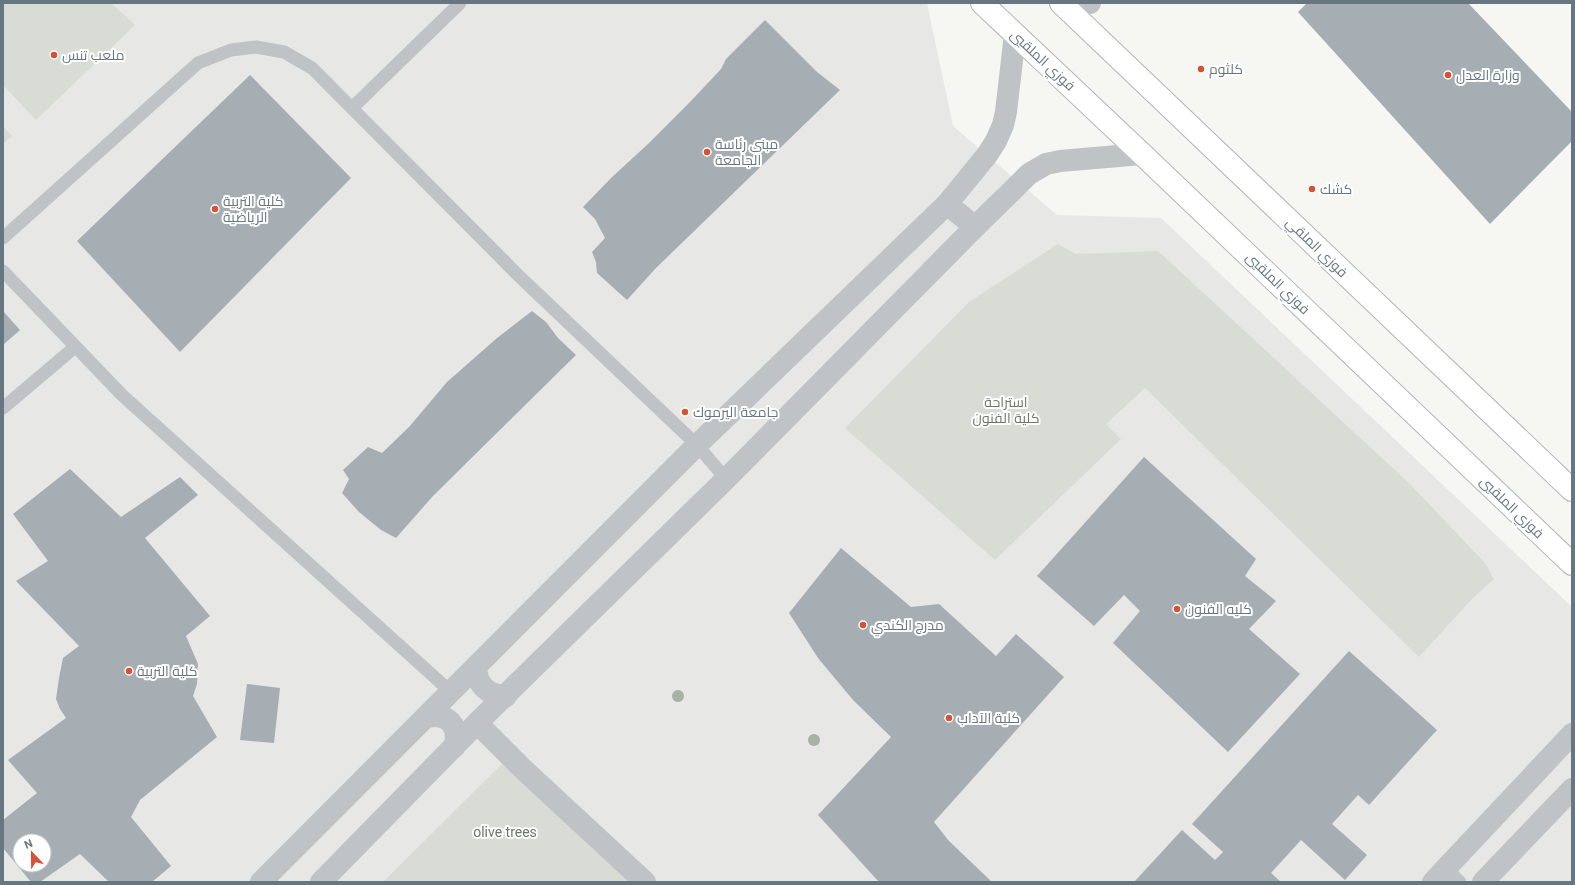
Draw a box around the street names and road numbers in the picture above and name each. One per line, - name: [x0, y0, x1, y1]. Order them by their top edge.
- street label: فوزي الملقيي: [1005, 26, 1078, 97]
- street label: فوزي الملقي: [1280, 214, 1351, 283]
- street label: فوزي الملقيي: [1240, 249, 1313, 320]
- street label: فوزي الملقيي: [1474, 473, 1547, 544]

